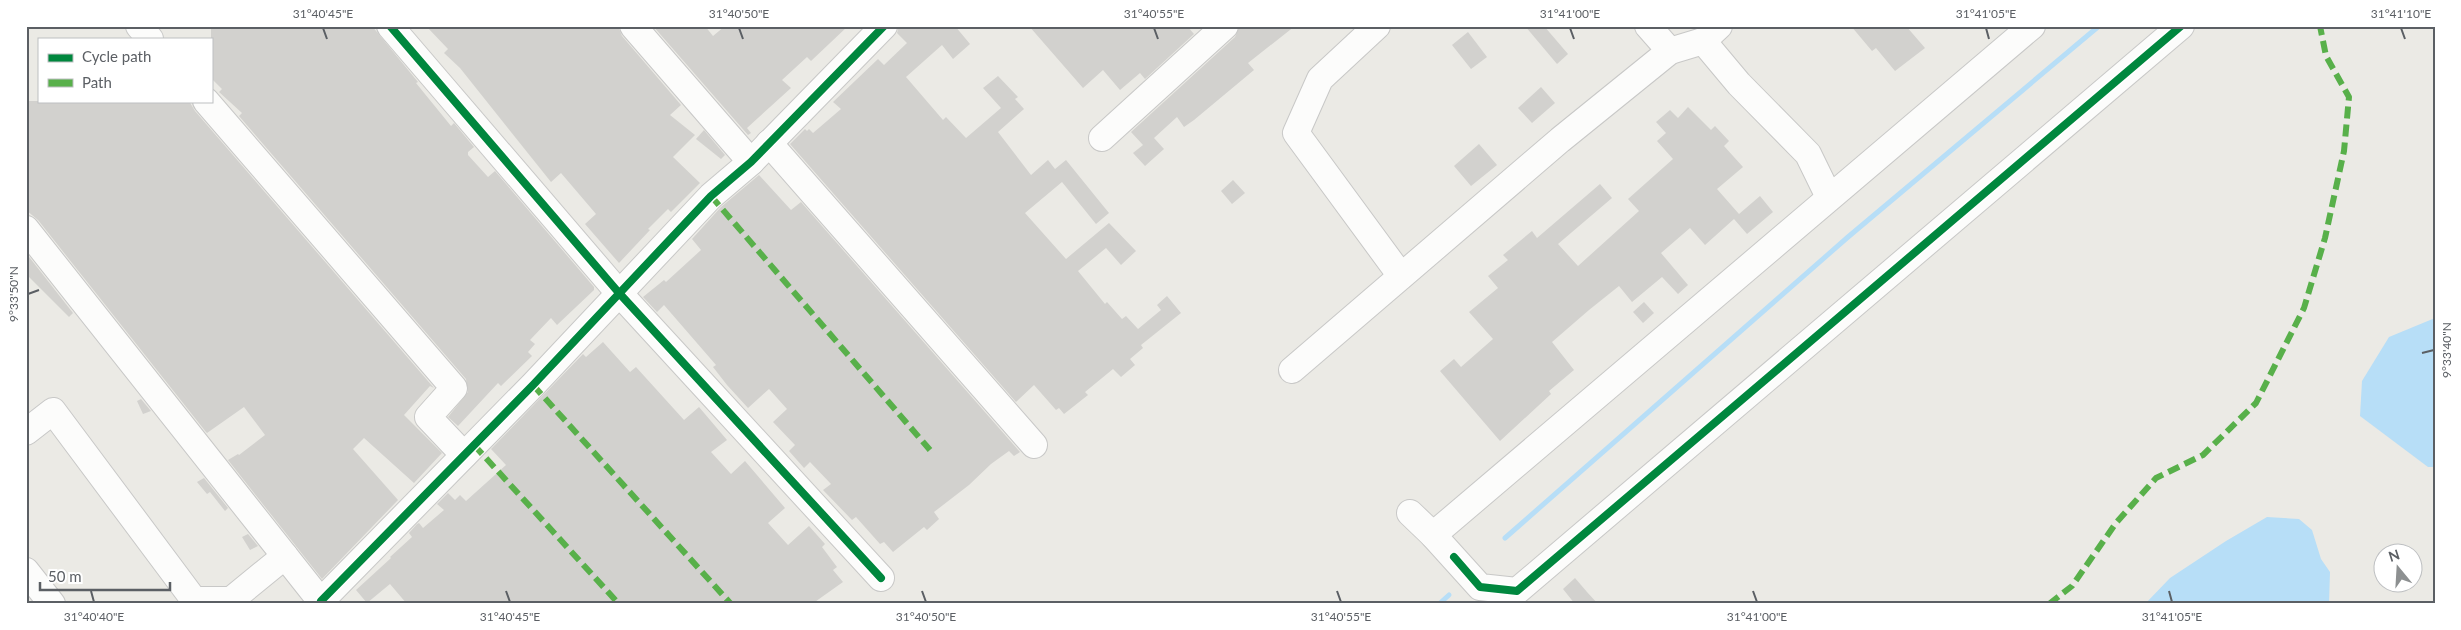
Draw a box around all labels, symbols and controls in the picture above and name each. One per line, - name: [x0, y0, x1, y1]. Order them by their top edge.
- text: 31°40'45"E: [293, 6, 353, 21]
- text: 31°40'50"E: [709, 6, 769, 21]
- text: 31°40'55"E: [1124, 6, 1184, 21]
- text: 31°41'00"E: [1540, 6, 1600, 21]
- text: 31°41'05"E: [1956, 6, 2016, 21]
- text: 31°41'10"E: [2371, 6, 2431, 21]
- legend: [38, 38, 212, 102]
- text: Cycle path: [82, 47, 151, 65]
- text: Path: [82, 73, 112, 91]
- text: 9°33'50"N: [6, 266, 21, 322]
- text: 9°33'40"N: [2439, 322, 2454, 378]
- north arrow: [2374, 542, 2424, 592]
- text: N: [2386, 545, 2402, 565]
- scale bar: [40, 560, 170, 592]
- text: 50 m: [48, 567, 82, 585]
- text: 31°40'40"E: [64, 609, 124, 624]
- text: 31°40'45"E: [480, 609, 540, 624]
- text: 31°40'50"E: [896, 609, 956, 624]
- text: 31°40'55"E: [1311, 609, 1371, 624]
- text: 31°41'00"E: [1727, 609, 1787, 624]
- text: 31°41'05"E: [2142, 609, 2202, 624]

